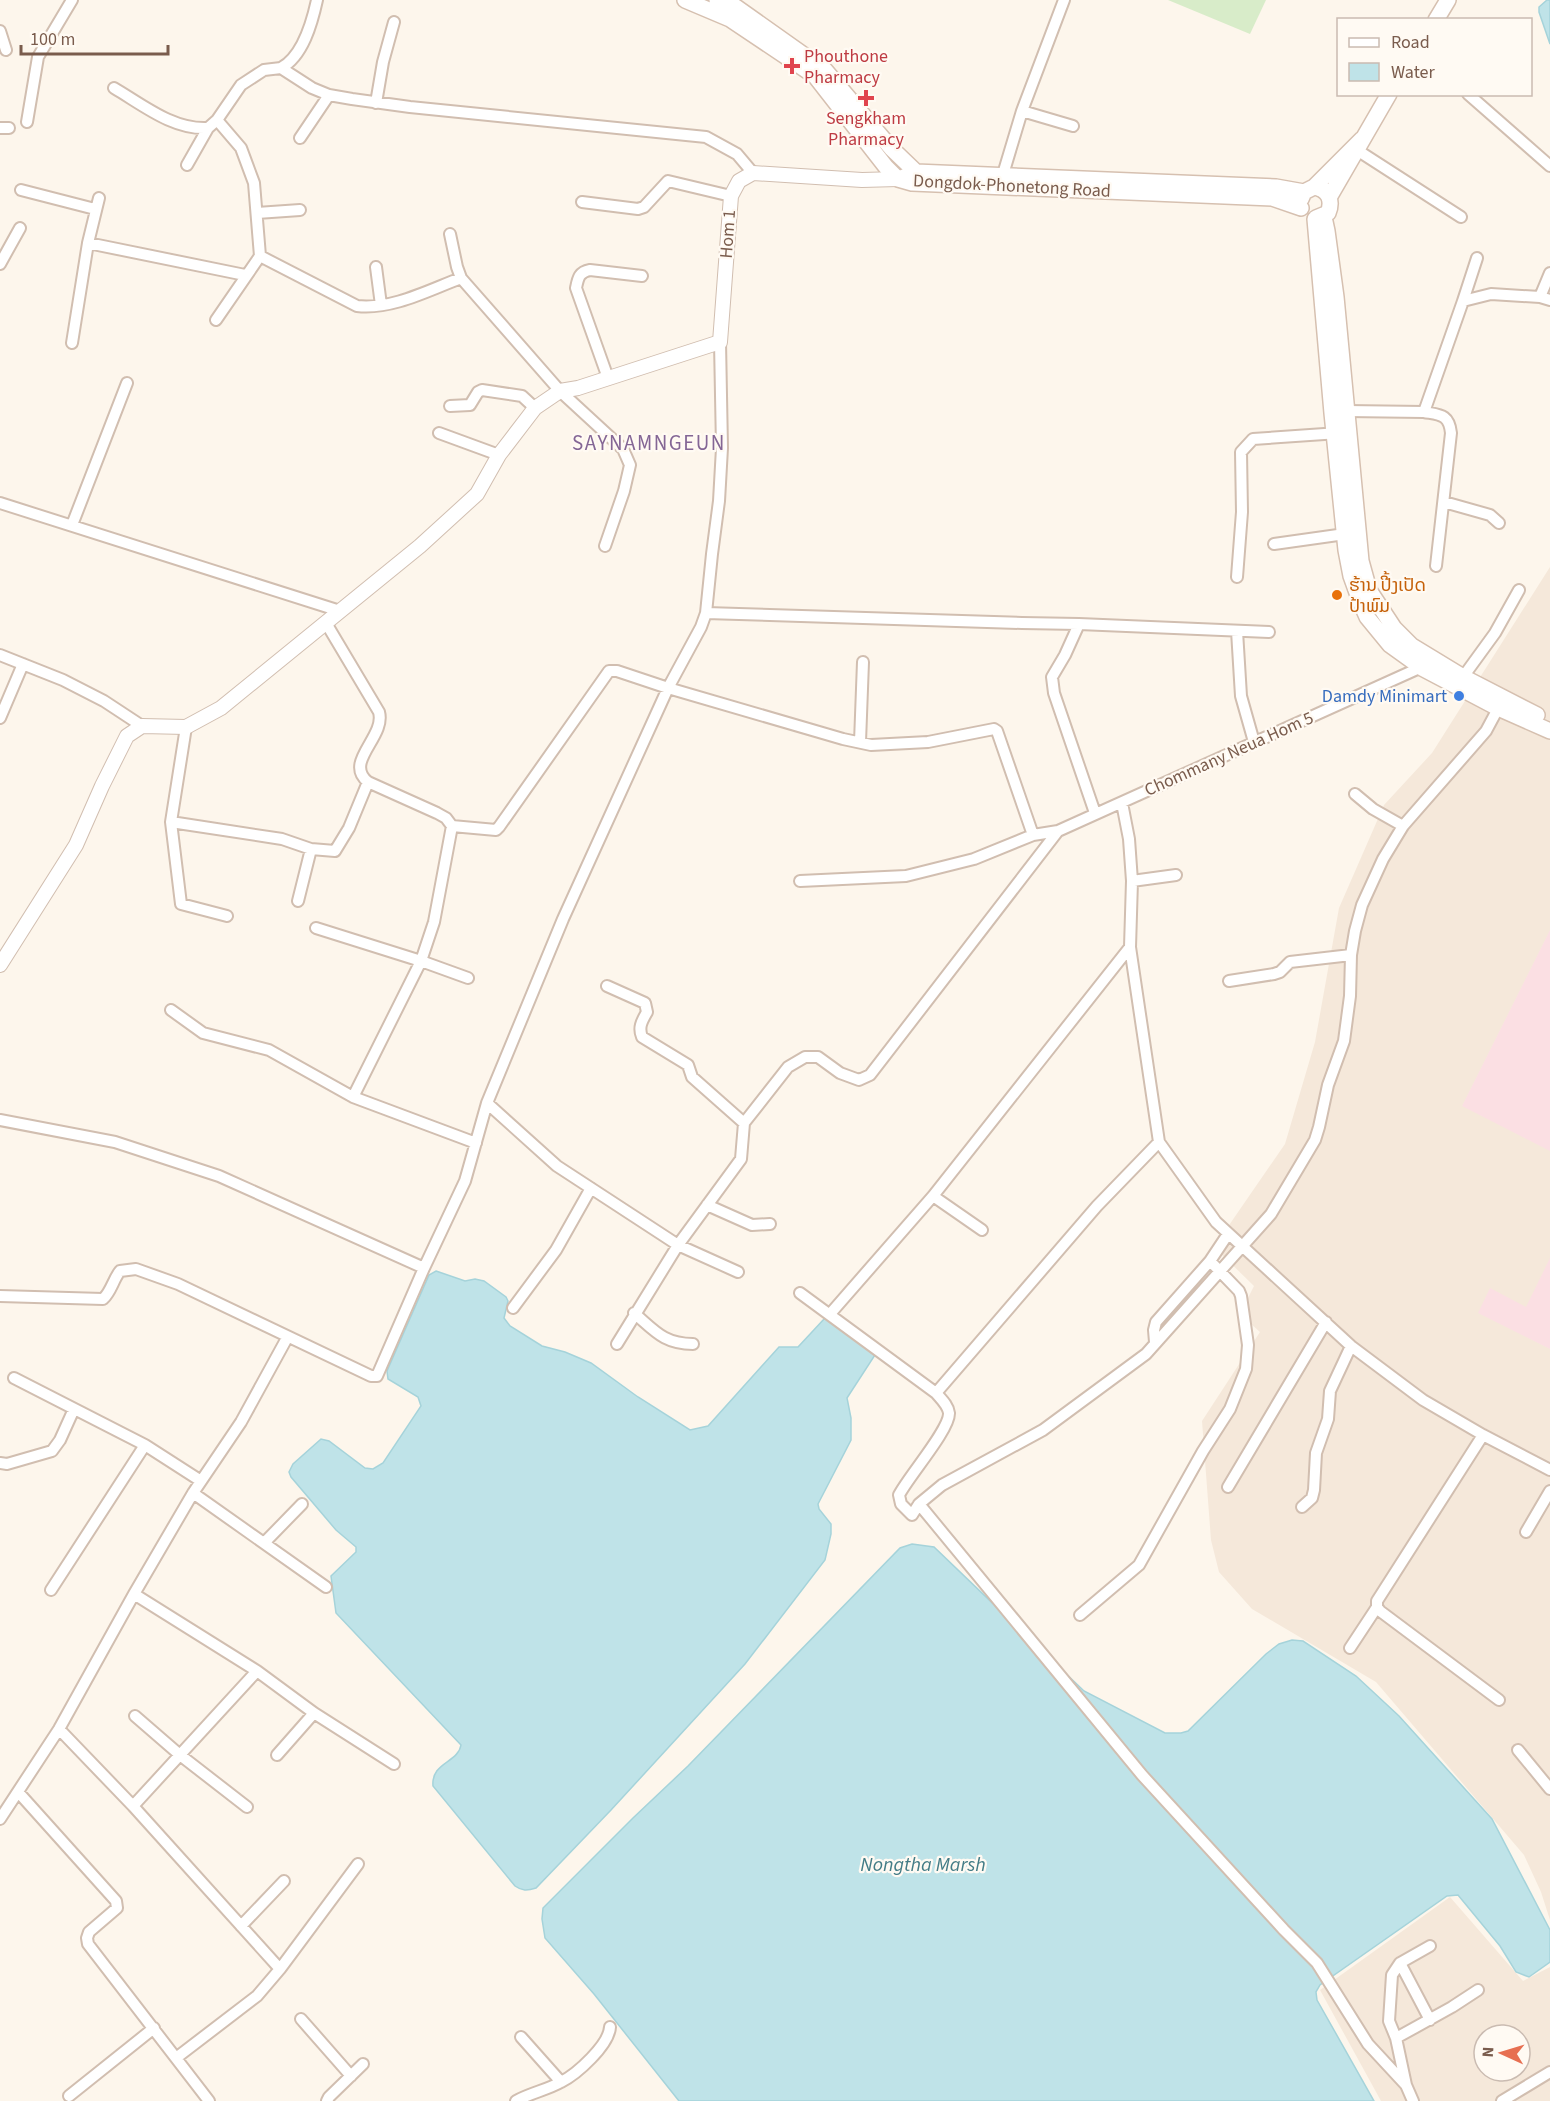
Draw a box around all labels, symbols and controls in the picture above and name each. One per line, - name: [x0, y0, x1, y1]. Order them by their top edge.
- scale bar: [21, 18, 168, 56]
- legend: [1337, 18, 1532, 96]
- text: 100 m: [30, 27, 75, 52]
- text: Road: [1391, 30, 1430, 55]
- place label: Phouthone Pharmacy: [804, 44, 888, 90]
- marker: Phouthone Pharmacy: [785, 59, 799, 73]
- text: Water: [1391, 60, 1435, 85]
- marker: Sengkham Pharmacy: [859, 91, 873, 105]
- place label: Sengkham Pharmacy: [826, 106, 906, 152]
- street label: Dongdok-Phonetong Road: [912, 168, 1112, 204]
- street label: Hom 1: [714, 209, 742, 259]
- district label: SAYNAMNGEUN: [572, 428, 726, 458]
- place label: ຮ້ານ ປີ້ງເປັດ ປ້າພົມ: [1349, 571, 1426, 619]
- marker: ຮ້ານ ປີ້ງເປັດ ປ້າພົມ: [1330, 588, 1344, 602]
- place label: Damdy Minimart: [1322, 684, 1447, 709]
- marker: Damdy Minimart: [1452, 689, 1466, 703]
- street label: Chommany Neua Hom 5: [1141, 705, 1318, 803]
- water label: Nongtha Marsh: [860, 1851, 986, 1879]
- north arrow: [1472, 2023, 1532, 2083]
- text: N: [1477, 2046, 1499, 2058]

